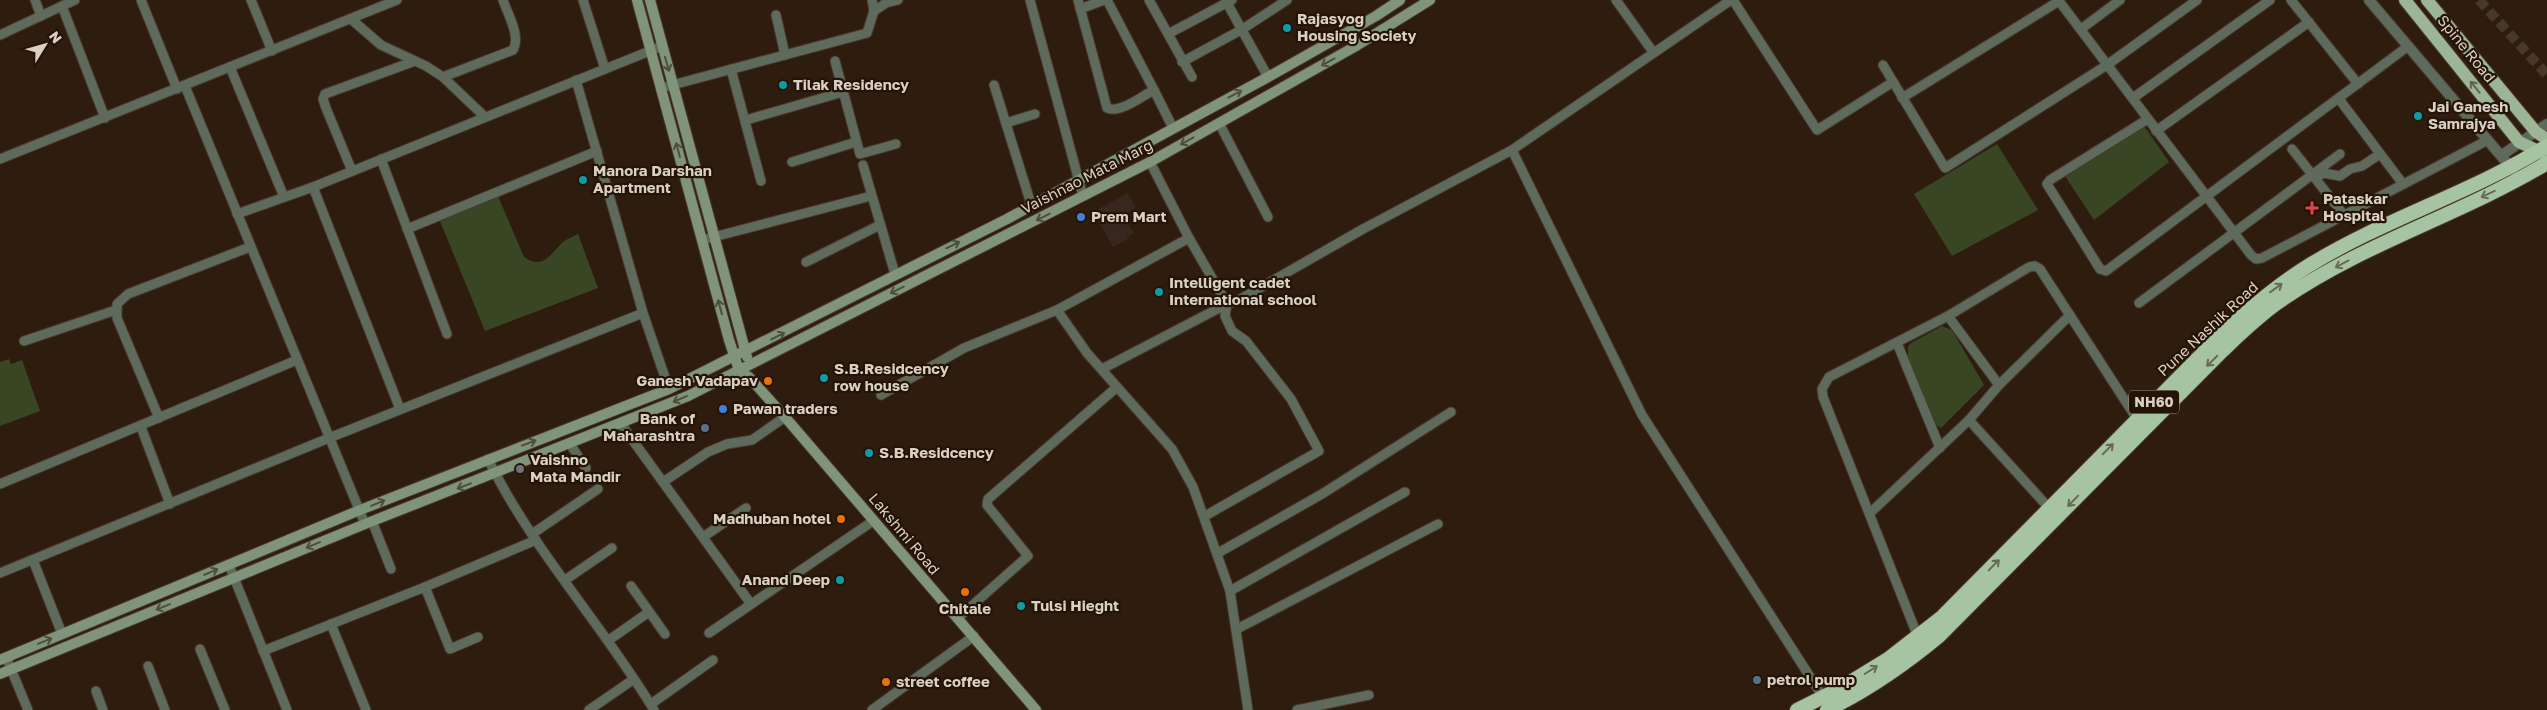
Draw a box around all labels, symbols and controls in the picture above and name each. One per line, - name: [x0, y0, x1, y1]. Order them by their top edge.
- place label: Rajasyog Housing Society: [1297, 9, 1417, 44]
- street label: Spine Road: [2434, 11, 2499, 86]
- north arrow: [20, 20, 70, 70]
- marker: Rajasyog Housing Society: [1281, 22, 1293, 34]
- text: N: [46, 28, 66, 46]
- one-way arrow: [663, 56, 672, 72]
- one-way arrow: [1321, 57, 1336, 67]
- place label: Tilak Residency: [793, 75, 909, 93]
- marker: Tilak Residency: [777, 79, 789, 91]
- one-way arrow: [2470, 81, 2481, 94]
- one-way arrow: [1228, 89, 1243, 99]
- place label: Jai Ganesh Samrajya: [2428, 97, 2508, 132]
- marker: Jai Ganesh Samrajya: [2412, 110, 2424, 122]
- street label: Vaishnao Mata Marg: [1018, 135, 1155, 217]
- one-way arrow: [1180, 137, 1194, 147]
- one-way arrow: [673, 142, 682, 158]
- place label: Manora Darshan Apartment: [593, 161, 712, 196]
- marker: Manora Darshan Apartment: [577, 174, 589, 186]
- place label: Pataskar Hospital: [2323, 189, 2388, 224]
- one-way arrow: [2481, 189, 2496, 199]
- marker: Pataskar Hospital: [2305, 201, 2319, 215]
- place label: Prem Mart: [1091, 207, 1167, 225]
- marker: Prem Mart: [1075, 211, 1087, 223]
- one-way arrow: [1035, 212, 1050, 222]
- one-way arrow: [946, 240, 961, 250]
- one-way arrow: [2335, 260, 2350, 270]
- place label: Intelligent cadet International school: [1169, 273, 1316, 308]
- street label: Pune Nashik Road: [2153, 277, 2261, 379]
- one-way arrow: [2269, 283, 2283, 293]
- one-way arrow: [890, 285, 905, 295]
- marker: Intelligent cadet International school: [1153, 286, 1165, 298]
- one-way arrow: [715, 299, 724, 315]
- one-way arrow: [770, 331, 785, 340]
- one-way arrow: [2206, 355, 2219, 367]
- place label: S.B.Residcency row house: [834, 359, 949, 394]
- place label: Ganesh Vadapav: [636, 371, 758, 389]
- marker: S.B.Residcency row house: [818, 372, 830, 384]
- marker: Ganesh Vadapav: [762, 375, 774, 387]
- road number: NH60: [2129, 391, 2179, 414]
- one-way arrow: [673, 395, 688, 405]
- place label: Pawan traders: [733, 399, 838, 417]
- marker: Pawan traders: [717, 403, 729, 415]
- place label: Bank of Maharashtra: [603, 409, 696, 444]
- marker: Bank of Maharashtra: [699, 422, 711, 434]
- one-way arrow: [520, 438, 536, 447]
- place label: S.B.Residcency: [879, 443, 994, 461]
- one-way arrow: [2102, 443, 2114, 455]
- marker: S.B.Residcency: [863, 447, 875, 459]
- place label: Vaishno Mata Mandir: [530, 450, 621, 485]
- marker: Vaishno Mata Mandir: [514, 463, 526, 475]
- one-way arrow: [457, 481, 472, 491]
- street label: Lakshmi Road: [866, 489, 944, 578]
- one-way arrow: [2067, 495, 2079, 507]
- one-way arrow: [369, 498, 385, 507]
- place label: Madhuban hotel: [713, 509, 831, 527]
- marker: Madhuban hotel: [835, 513, 847, 525]
- one-way arrow: [306, 541, 321, 551]
- one-way arrow: [1988, 558, 2000, 571]
- one-way arrow: [203, 567, 218, 576]
- place label: Anand Deep: [742, 570, 830, 588]
- marker: Anand Deep: [834, 574, 846, 586]
- marker: Chitale: [959, 586, 971, 598]
- place label: Tulsi Hieght: [1031, 596, 1119, 614]
- place label: Chitale: [939, 599, 991, 617]
- marker: Tulsi Hieght: [1015, 600, 1027, 612]
- one-way arrow: [156, 603, 171, 613]
- one-way arrow: [37, 636, 52, 645]
- one-way arrow: [1863, 664, 1877, 674]
- place label: petrol pump: [1767, 670, 1855, 688]
- place label: street coffee: [896, 672, 990, 690]
- marker: petrol pump: [1751, 674, 1763, 686]
- marker: street coffee: [880, 676, 892, 688]

